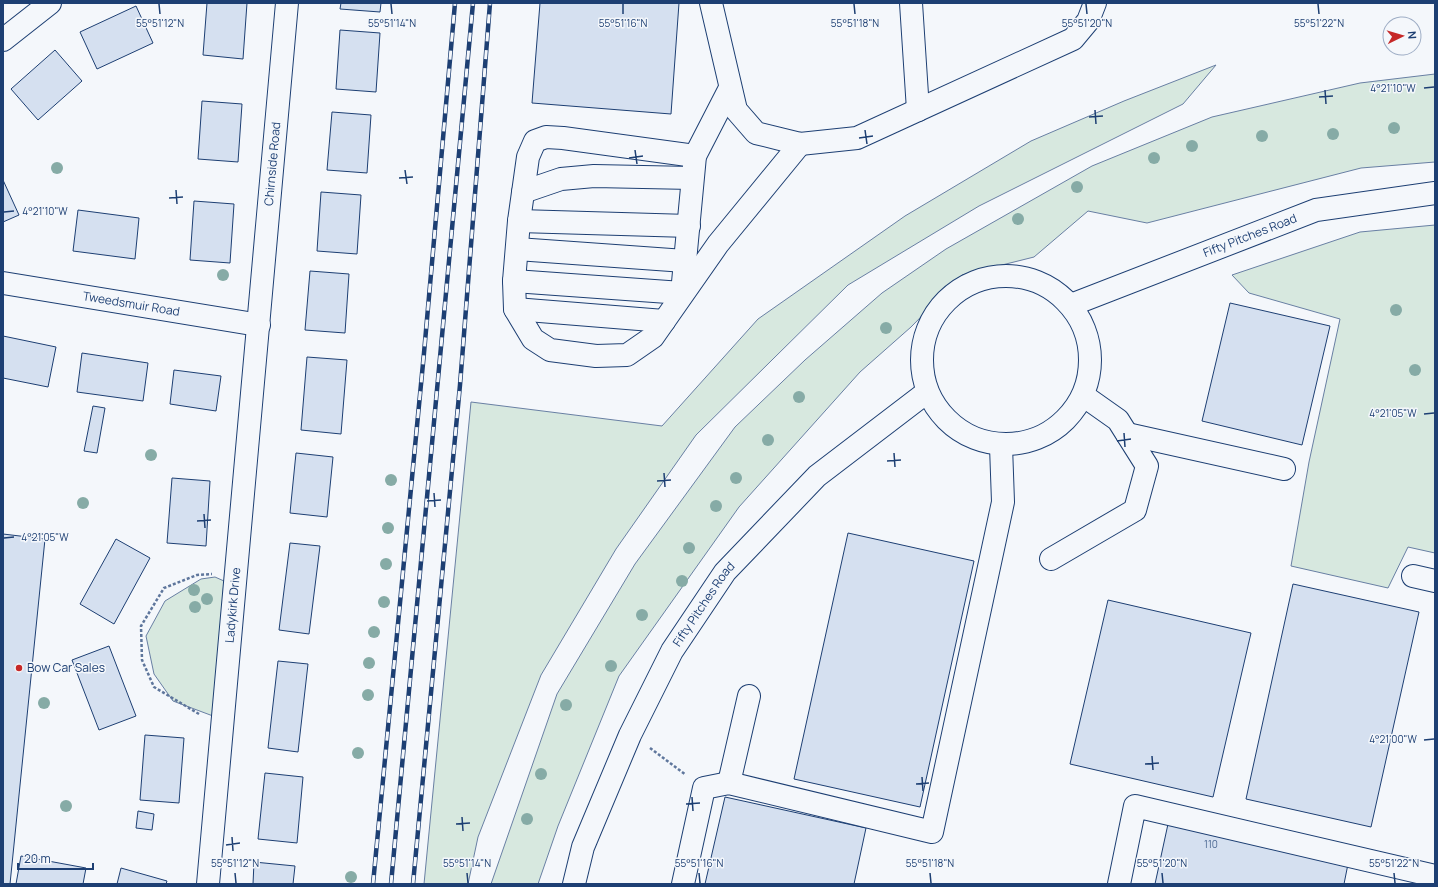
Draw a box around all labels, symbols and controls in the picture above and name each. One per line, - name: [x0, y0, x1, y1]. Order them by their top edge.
- text: 55°51'12"N: [136, 16, 184, 30]
- text: 55°51'14"N: [368, 16, 416, 30]
- text: 55°51'16"N: [599, 16, 648, 30]
- text: 55°51'18"N: [831, 16, 879, 30]
- text: 55°51'20"N: [1062, 16, 1112, 30]
- text: 55°51'22"N: [1294, 16, 1344, 30]
- north arrow: [1382, 16, 1422, 56]
- text: N: [1405, 30, 1420, 40]
- text: 4°21'10"W: [1370, 81, 1416, 95]
- street label: Chirnside Road: [260, 121, 284, 207]
- text: 4°21'10"W: [22, 204, 68, 218]
- street label: Fifty Pitches Road: [1201, 209, 1299, 261]
- street label: Tweedsmuir Road: [82, 287, 181, 320]
- text: 4°21'05"W: [1369, 406, 1417, 420]
- text: 4°21'05"W: [21, 530, 69, 544]
- street label: Fifty Pitches Road: [668, 558, 738, 650]
- street label: Ladykirk Drive: [221, 567, 244, 644]
- place label: Bow Car Sales: [27, 659, 105, 676]
- marker: Bow Car Sales: [14, 663, 24, 673]
- text: 4°21'00"W: [1369, 732, 1417, 746]
- house number: 110: [1204, 837, 1218, 851]
- scale bar: [18, 845, 93, 871]
- text: 20 m: [24, 850, 51, 867]
- text: 55°51'12"N: [211, 856, 259, 870]
- text: 55°51'14"N: [443, 856, 491, 870]
- text: 55°51'16"N: [675, 856, 724, 870]
- text: 55°51'18"N: [906, 856, 954, 870]
- text: 55°51'20"N: [1137, 856, 1187, 870]
- text: 55°51'22"N: [1369, 856, 1419, 870]

